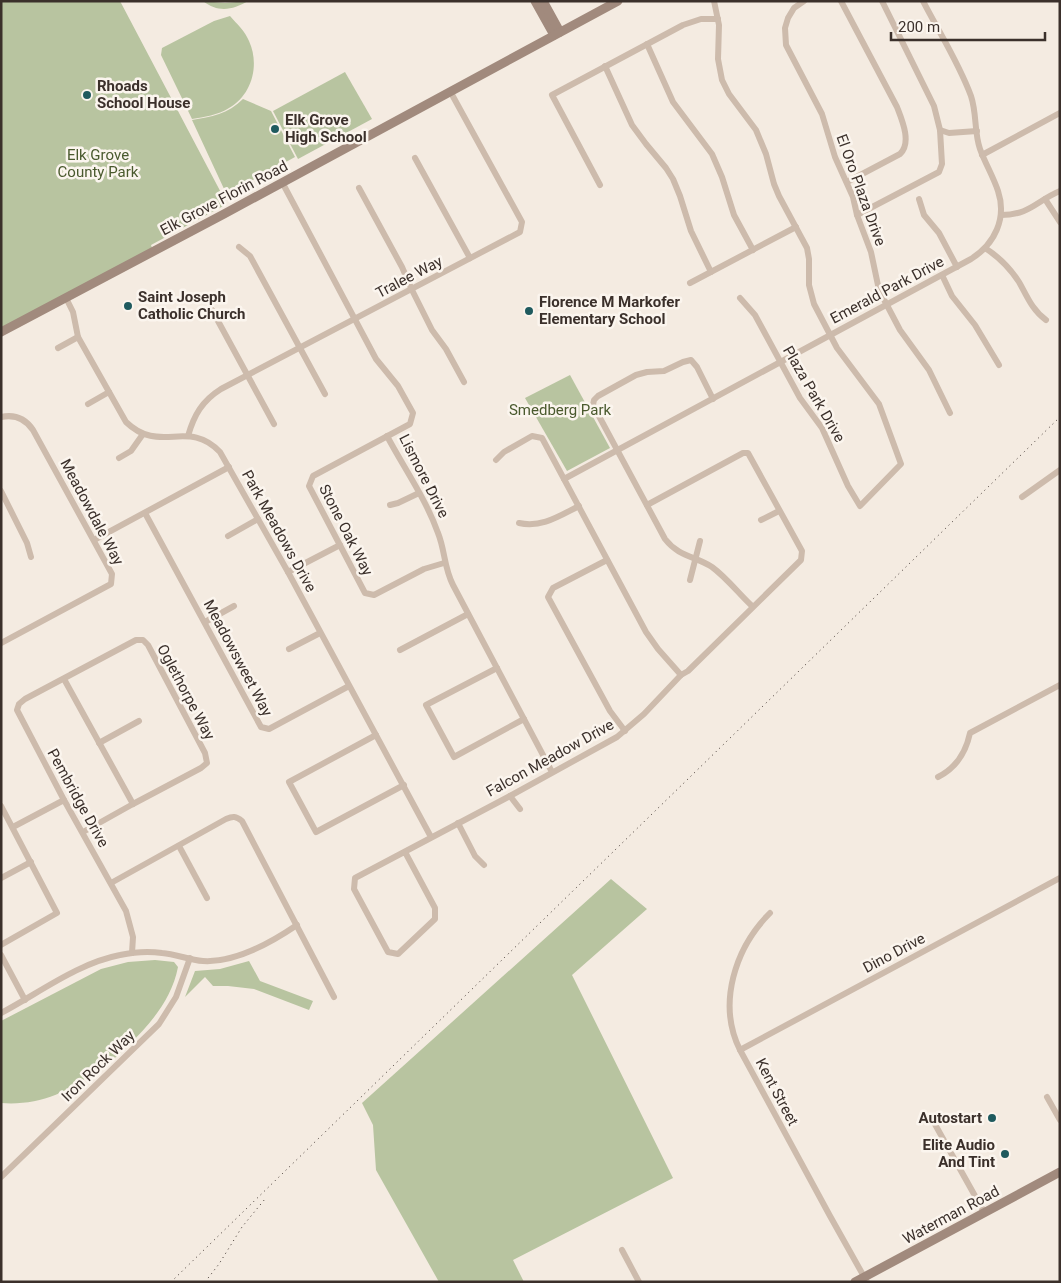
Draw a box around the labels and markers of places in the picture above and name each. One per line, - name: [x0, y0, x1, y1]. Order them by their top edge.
- place label: Rhoads School House: [97, 77, 190, 112]
- marker: Rhoads School House: [81, 89, 93, 101]
- place label: Elk Grove High School: [285, 111, 367, 146]
- marker: Elk Grove High School: [269, 123, 281, 135]
- place label: Saint Joseph Catholic Church: [138, 288, 245, 323]
- place label: Florence M Markofer Elementary School: [539, 293, 680, 328]
- marker: Saint Joseph Catholic Church: [122, 300, 134, 312]
- marker: Florence M Markofer Elementary School: [523, 305, 535, 317]
- place label: Autostart: [919, 1109, 982, 1127]
- marker: Autostart: [986, 1112, 998, 1124]
- place label: Elite Audio And Tint: [922, 1136, 995, 1171]
- marker: Elite Audio And Tint: [999, 1148, 1011, 1160]

